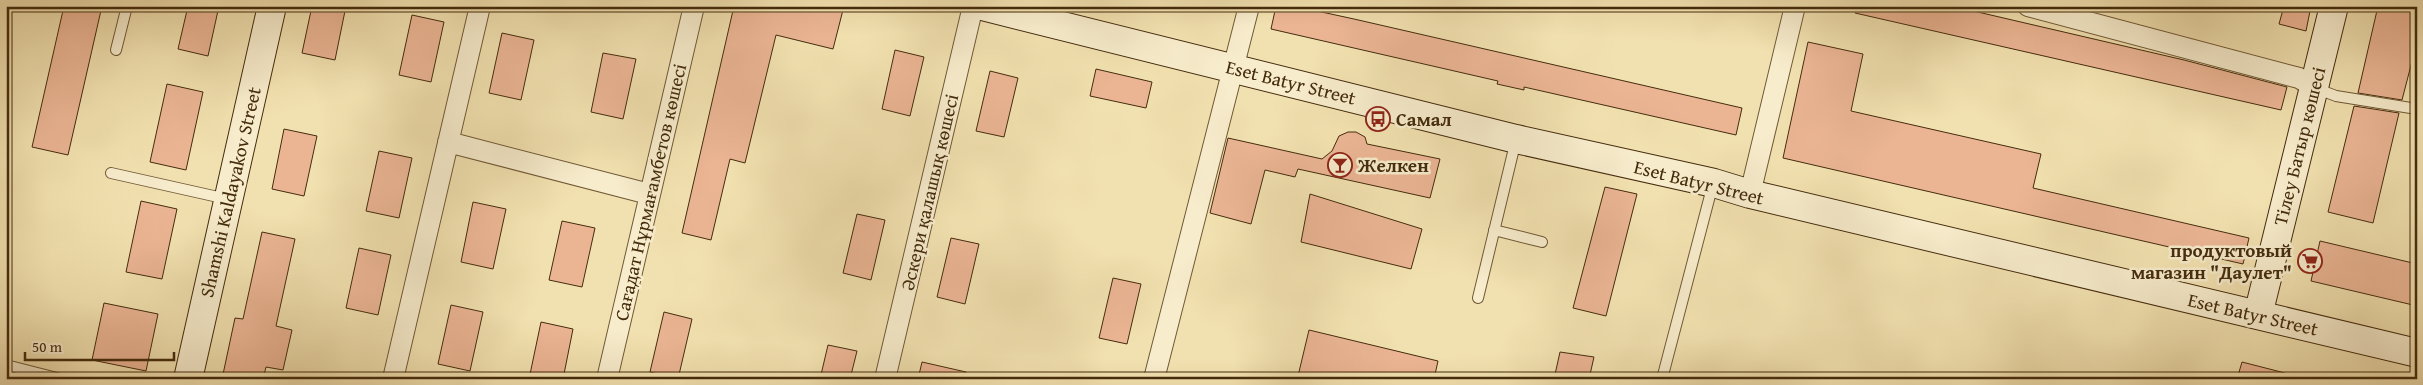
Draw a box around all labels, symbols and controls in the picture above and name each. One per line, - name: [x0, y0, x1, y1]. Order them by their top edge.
- street label: Eset Batyr Street: [1223, 52, 1359, 112]
- street label: Сағадат Нұрмағамбетов көшесі: [607, 61, 693, 323]
- street label: Тілеу Батыр көшесі: [2266, 64, 2332, 228]
- street label: Shamshi Kaldayakov Street: [192, 84, 268, 300]
- street label: Әскери қалашық көшесі: [893, 91, 965, 293]
- place label: Самал: [1396, 105, 1452, 133]
- bus stop icon: Самал: [1365, 106, 1391, 132]
- place label: Желкен: [1357, 151, 1429, 179]
- bar icon: Желкен: [1327, 152, 1353, 178]
- street label: Eset Batyr Street: [1631, 152, 1767, 212]
- place label: продуктовый магазин "Даулет": [2131, 236, 2292, 286]
- supermarket icon: продуктовый магазин "Даулет": [2297, 248, 2323, 274]
- street label: Eset Batyr Street: [2185, 285, 2321, 343]
- scale bar: [25, 330, 174, 362]
- text: 50 m: [32, 336, 63, 357]

